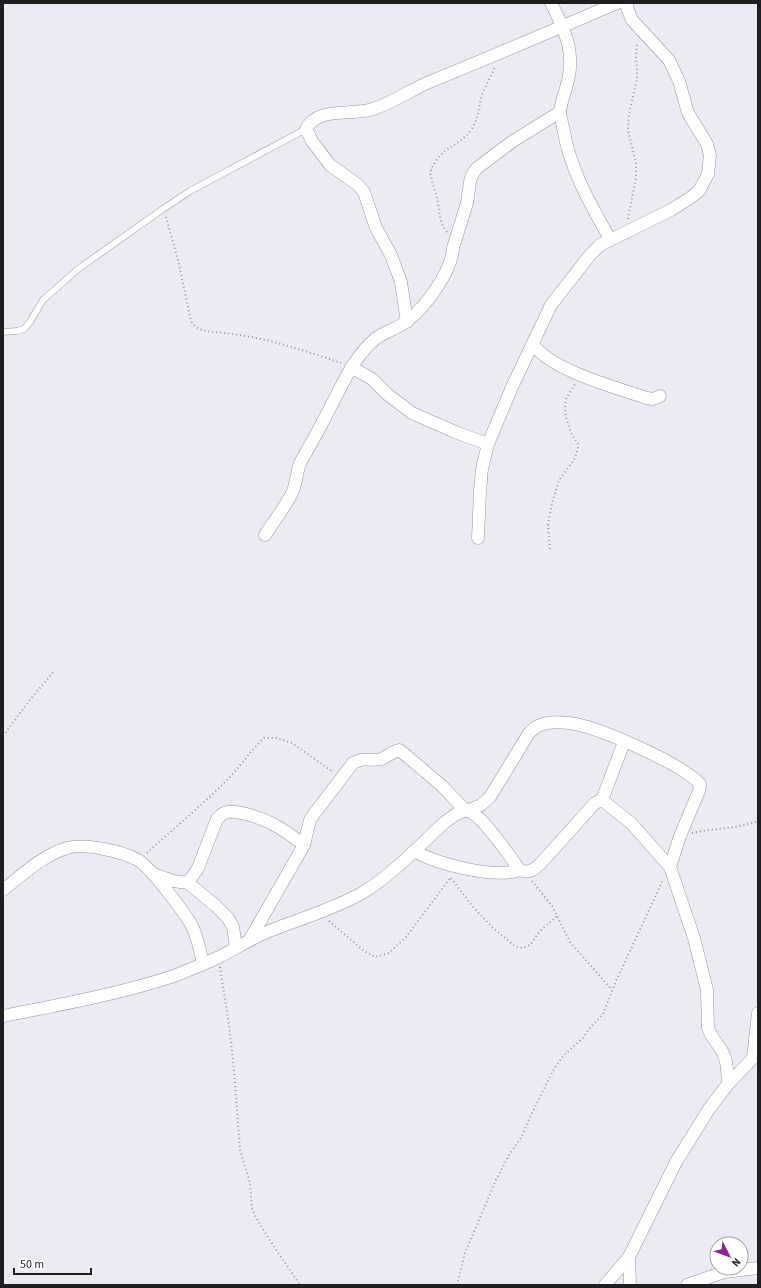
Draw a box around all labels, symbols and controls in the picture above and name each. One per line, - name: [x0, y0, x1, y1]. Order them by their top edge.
- north arrow: [709, 1236, 749, 1276]
- scale bar: [14, 1250, 91, 1276]
- text: N: [728, 1255, 744, 1270]
- text: 50 m: [20, 1256, 44, 1273]

